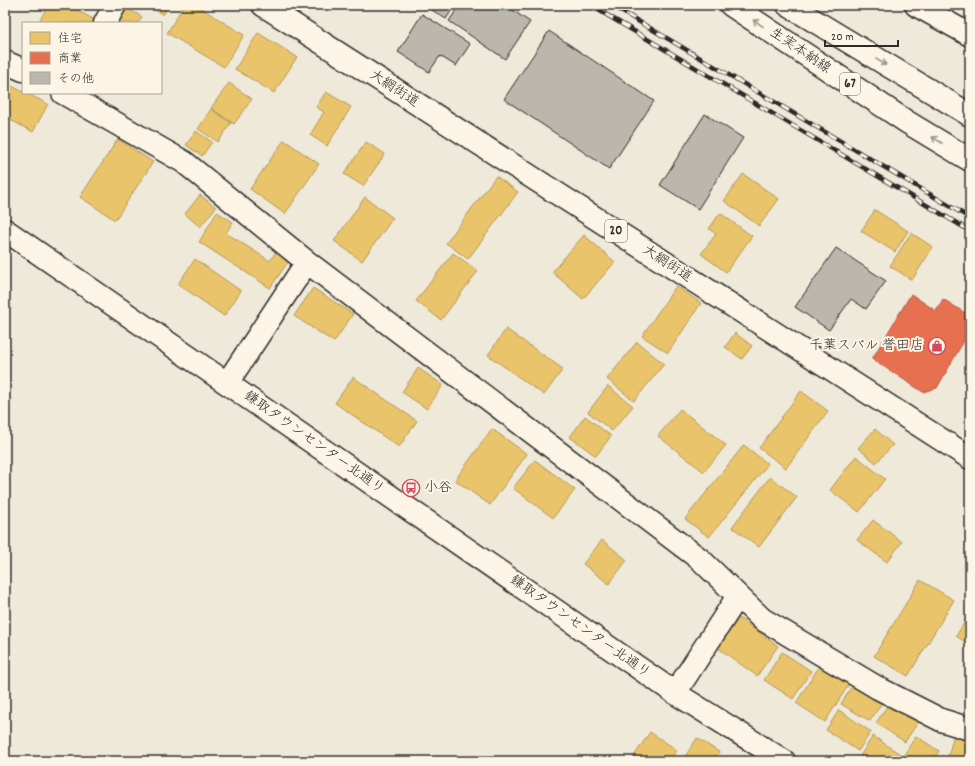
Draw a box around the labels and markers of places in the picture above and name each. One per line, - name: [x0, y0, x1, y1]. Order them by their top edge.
- place label: 千葉スバル 誉田店: [809, 336, 924, 356]
- shop icon: 千葉スバル 誉田店: [927, 336, 947, 356]
- bus stop icon: 小谷: [401, 478, 421, 498]
- place label: 小谷: [424, 478, 452, 498]

